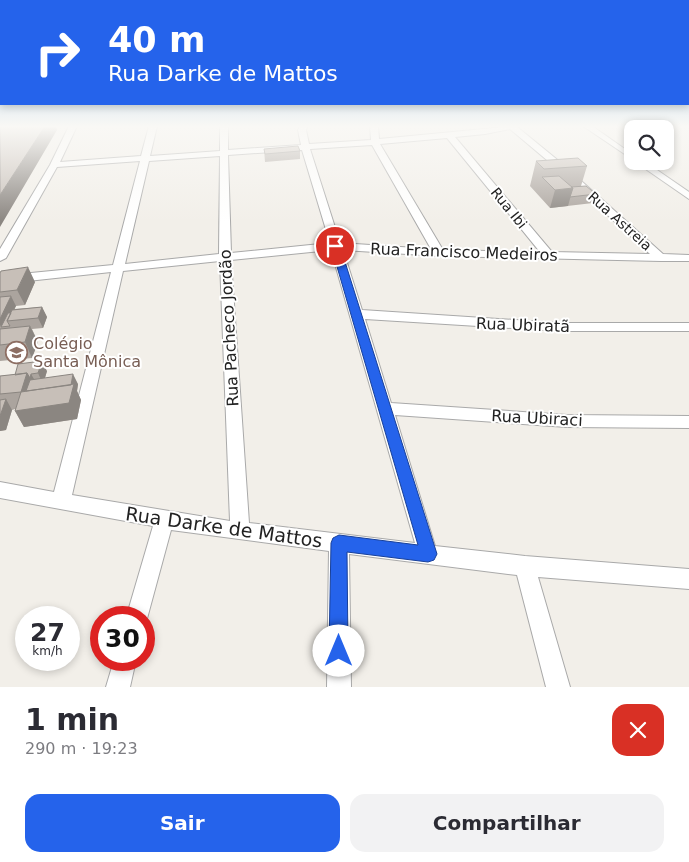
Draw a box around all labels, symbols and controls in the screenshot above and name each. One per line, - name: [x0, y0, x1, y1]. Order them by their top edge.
- icon: right: [25, 20, 90, 85]
- text: 40 m: [108, 20, 205, 60]
- text: Rua Darke de Mattos: [108, 61, 338, 86]
- map controls: [624, 120, 674, 170]
- button: search: [624, 120, 674, 170]
- street label: Rua Ibi: [488, 184, 530, 232]
- street label: Rua Astreia: [585, 188, 655, 254]
- pin: [314, 225, 356, 267]
- icon: arrive: [321, 232, 349, 260]
- street label: Rua Francisco Medeiros: [370, 239, 558, 265]
- street label: Rua Pacheco Jordão: [215, 249, 243, 407]
- street label: Rua Ubiratã: [476, 314, 570, 336]
- place label: Colégio Santa Mônica: [33, 334, 141, 371]
- school or university icon: Colégio Santa Mônica: [5, 340, 29, 364]
- street label: Rua Ubiraci: [491, 406, 583, 430]
- street label: Rua Darke de Mattos: [124, 502, 324, 552]
- speed limit sign: 30: [90, 606, 155, 671]
- text: 27: [30, 618, 65, 647]
- position arrow: [312, 624, 364, 676]
- text: km/h: [32, 644, 63, 658]
- text: 1 min: [25, 702, 119, 737]
- button: close: [612, 704, 664, 756]
- text: 290 m · 19:23: [25, 739, 138, 758]
- button: Sair: [25, 794, 340, 852]
- button: Compartilhar: [350, 794, 664, 852]

